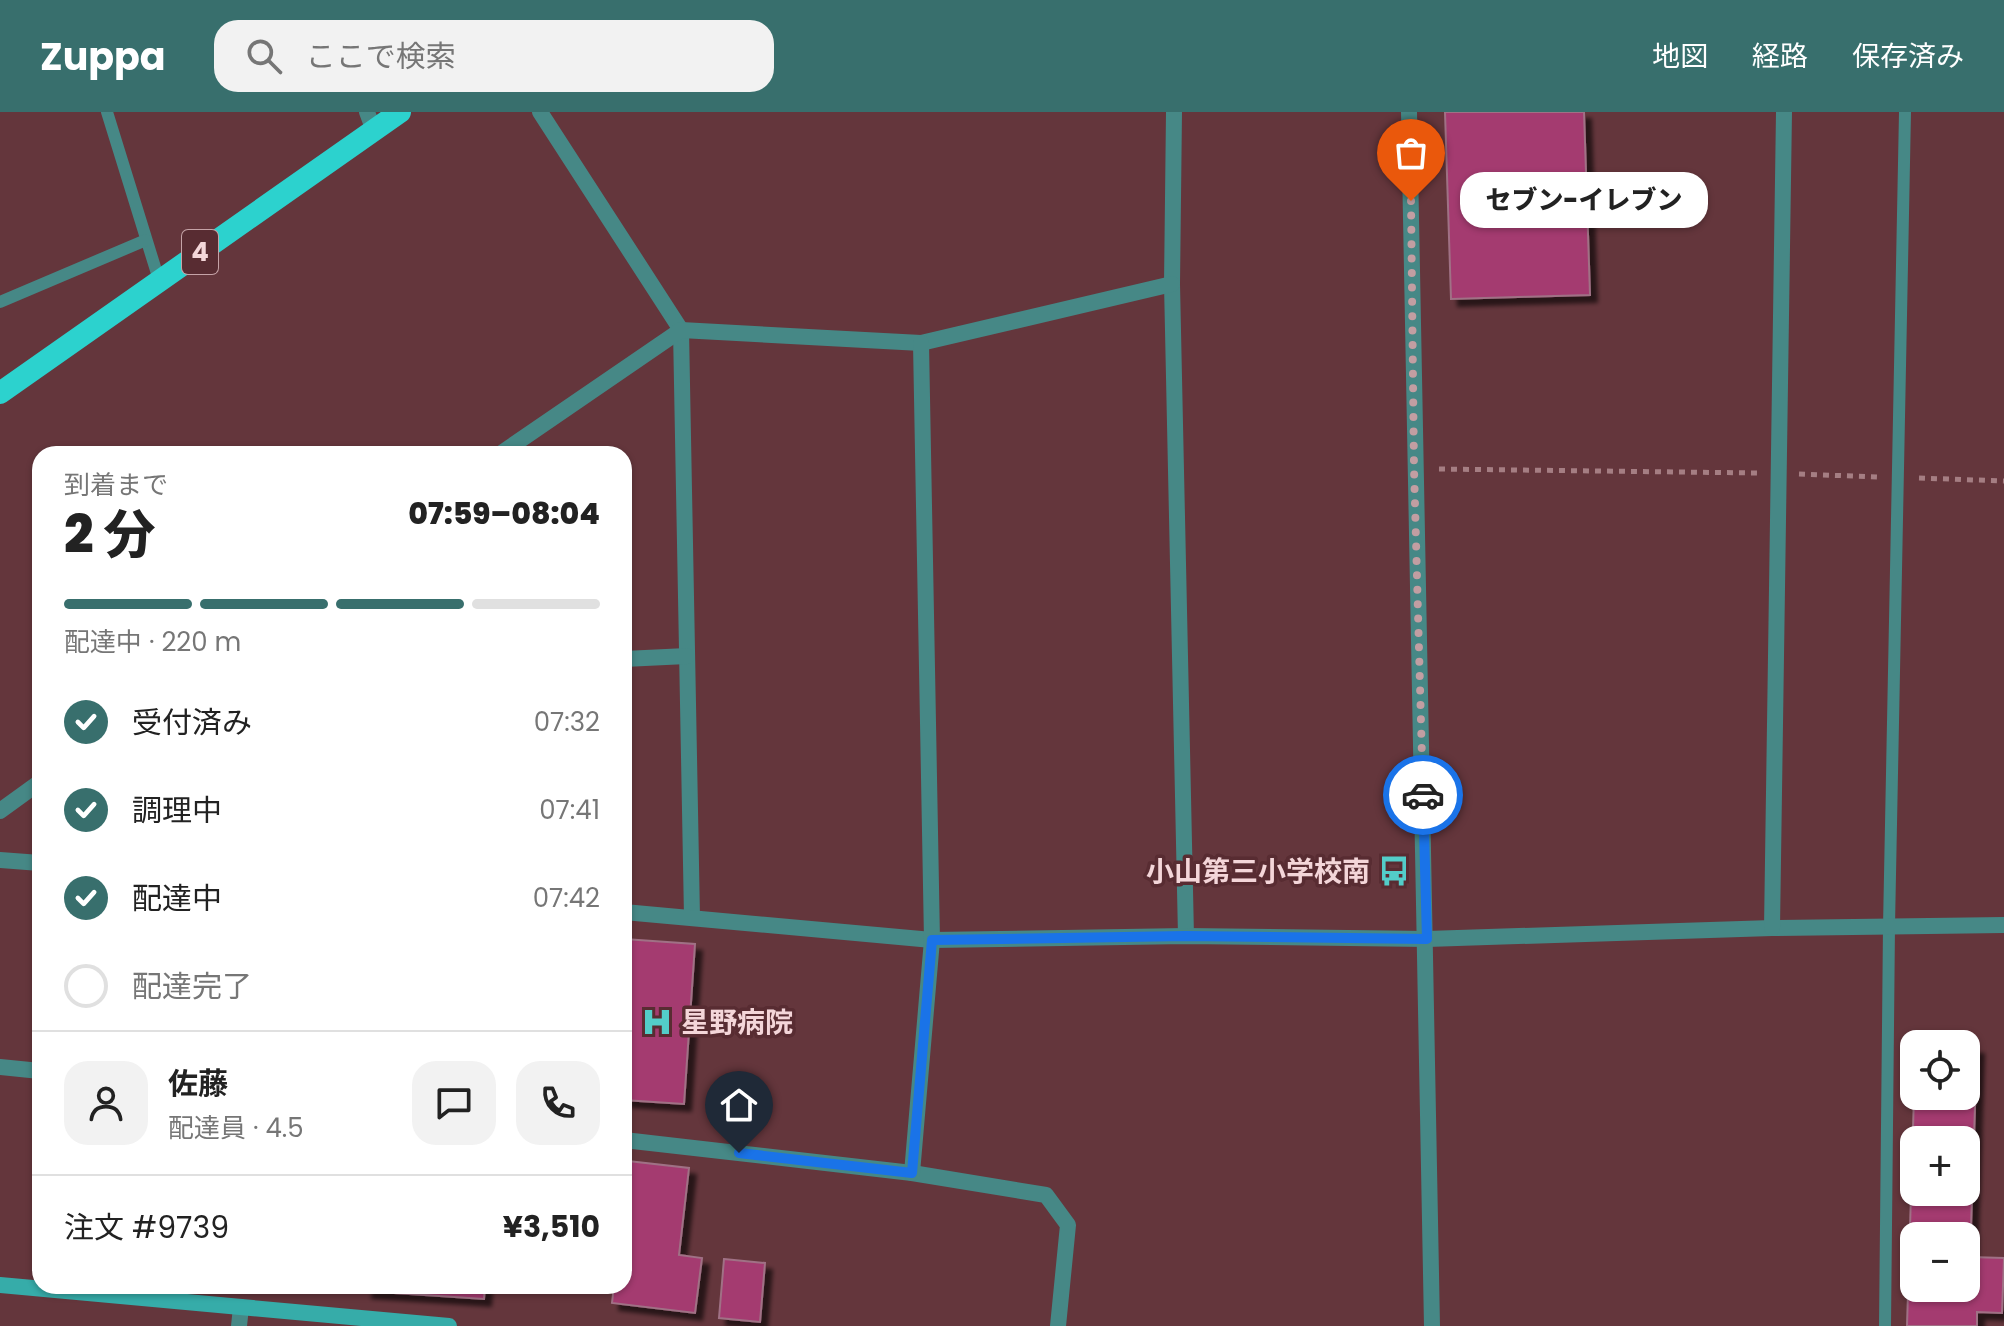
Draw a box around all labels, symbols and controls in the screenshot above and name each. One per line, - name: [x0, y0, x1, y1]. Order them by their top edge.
- search box: [214, 20, 774, 92]
- text: Zuppa: [40, 30, 166, 83]
- icon: search: [242, 34, 286, 78]
- text: ここで検索: [306, 35, 456, 78]
- text: 地図: [1652, 37, 1708, 76]
- text: 経路: [1752, 37, 1808, 76]
- text: 保存済み: [1852, 37, 1964, 76]
- pin: [1377, 119, 1445, 201]
- icon: bag: [1389, 131, 1433, 175]
- callout: セブン-イレブン: [1459, 173, 1707, 229]
- text: セブン-イレブン: [1485, 182, 1683, 218]
- road number: 4: [182, 230, 218, 274]
- text: 到着まで: [64, 467, 168, 503]
- text: 07:59–08:04: [408, 492, 600, 535]
- text: 2 分: [64, 498, 156, 571]
- text: 配達中 · 220 m: [64, 624, 241, 660]
- icon: check: [64, 700, 108, 744]
- text: 受付済み: [132, 701, 252, 744]
- text: 07:32: [534, 704, 600, 740]
- courier: [1383, 755, 1463, 835]
- icon: car: [1401, 773, 1445, 817]
- icon: check: [64, 788, 108, 832]
- text: 調理中: [132, 789, 222, 832]
- text: 07:41: [539, 792, 600, 828]
- place label: 小山第三小学校南: [1146, 852, 1370, 891]
- bus stop icon: 小山第三小学校南: [1377, 854, 1411, 888]
- icon: check: [64, 876, 108, 920]
- text: 配達中: [132, 877, 222, 920]
- text: 07:42: [533, 880, 600, 916]
- text: 配達完了: [132, 965, 252, 1008]
- place label: 星野病院: [681, 1003, 793, 1042]
- hospital icon: 星野病院: [640, 1005, 674, 1039]
- map controls: [1900, 1030, 1980, 1302]
- button: locate: [1900, 1030, 1980, 1110]
- button: person: [64, 1061, 148, 1145]
- button: chat: [412, 1061, 496, 1145]
- button: phone: [516, 1061, 600, 1145]
- text: 佐藤: [168, 1062, 228, 1105]
- pin: [705, 1071, 773, 1153]
- icon: home: [717, 1083, 761, 1127]
- text: 配達員 · 4.5: [168, 1110, 304, 1146]
- button: +: [1900, 1126, 1980, 1206]
- text: ¥3,510: [503, 1205, 600, 1248]
- text: 注文 #9739: [64, 1206, 229, 1249]
- button: −: [1900, 1222, 1980, 1302]

